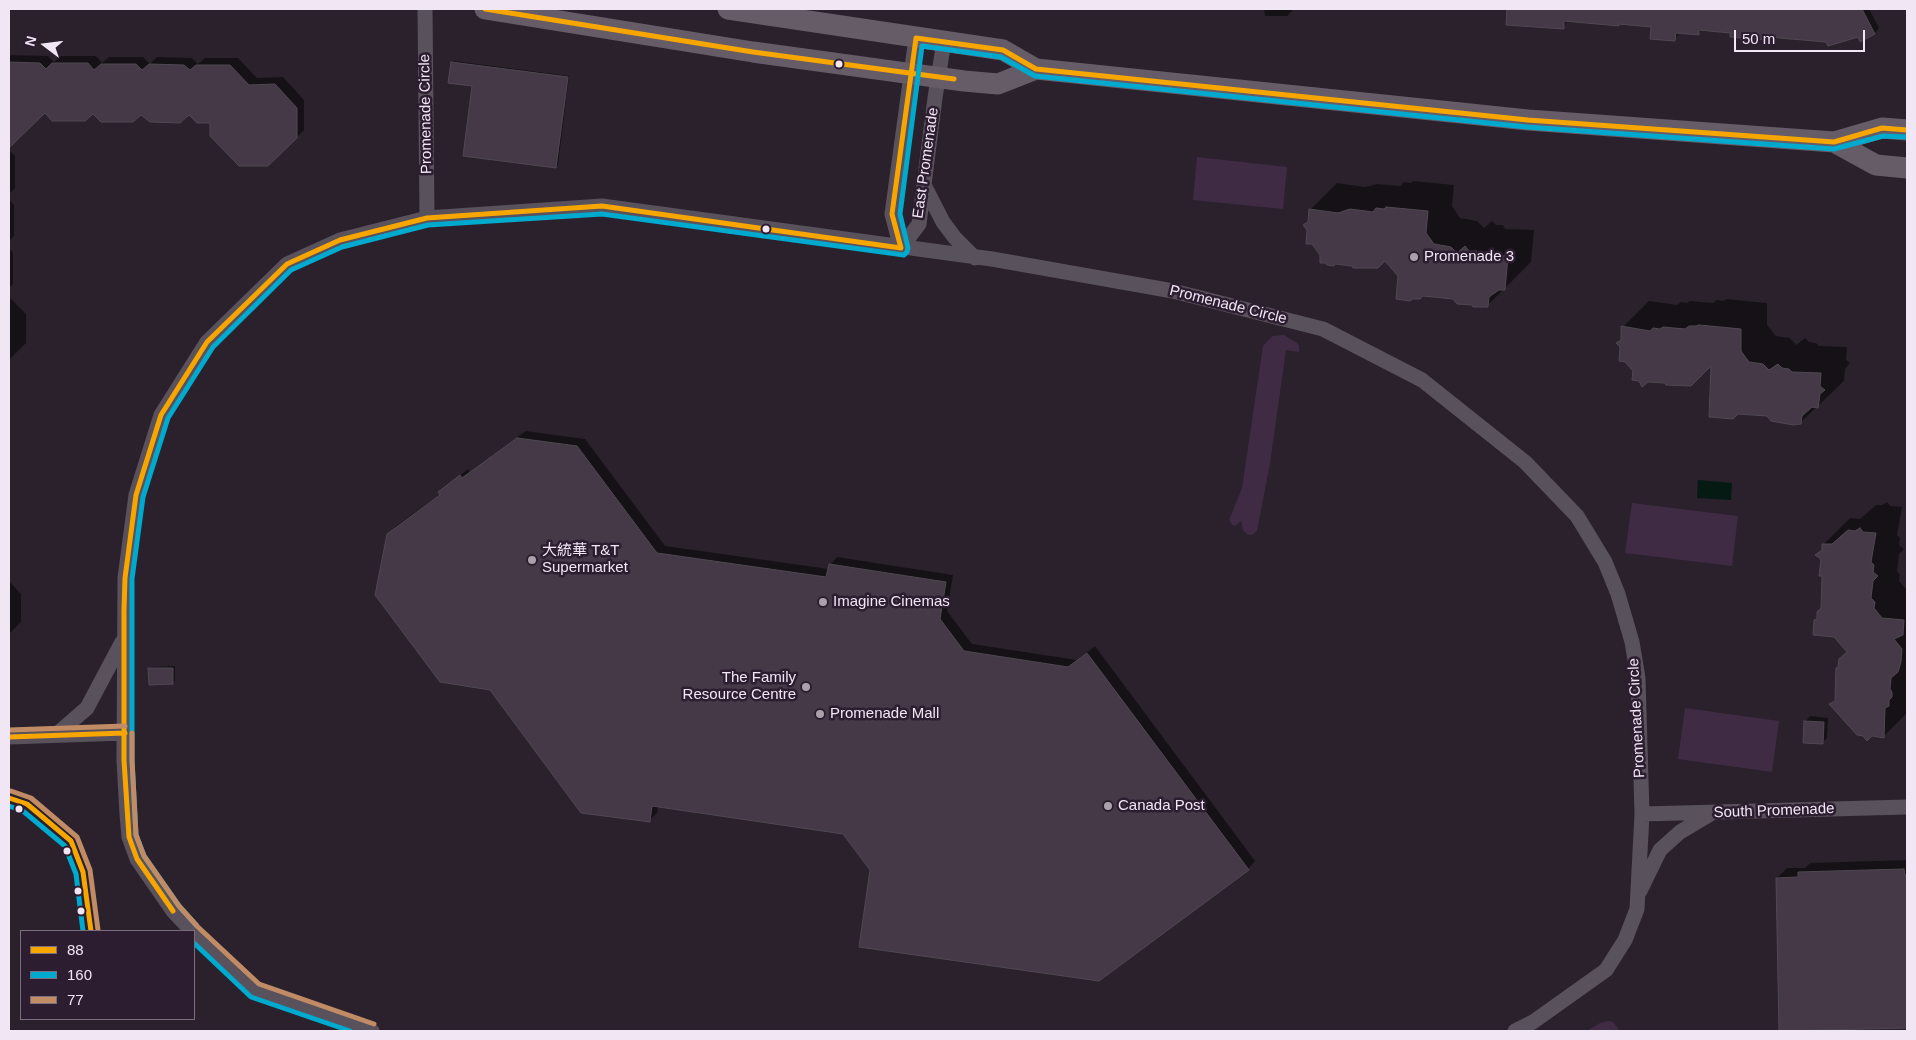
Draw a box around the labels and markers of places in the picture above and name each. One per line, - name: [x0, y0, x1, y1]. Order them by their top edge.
- unlabelled marker: [834, 59, 844, 69]
- unlabelled marker: [761, 224, 771, 234]
- place label: Promenade 3: [1424, 248, 1514, 266]
- marker: Promenade 3: [1408, 251, 1420, 263]
- place label: 大統華 T&T Supermarket: [542, 542, 628, 577]
- marker: 大統華 T&T Supermarket: [526, 554, 538, 566]
- place label: Imagine Cinemas: [833, 593, 950, 611]
- marker: Imagine Cinemas: [817, 596, 829, 608]
- place label: The Family Resource Centre: [683, 669, 796, 704]
- marker: The Family Resource Centre: [800, 681, 812, 693]
- place label: Promenade Mall: [830, 705, 939, 723]
- marker: Promenade Mall: [814, 708, 826, 720]
- place label: Canada Post: [1118, 797, 1205, 815]
- marker: Canada Post: [1102, 800, 1114, 812]
- unlabelled marker: [14, 804, 24, 814]
- unlabelled marker: [62, 846, 72, 856]
- unlabelled marker: [73, 886, 83, 896]
- unlabelled marker: [76, 906, 86, 916]

